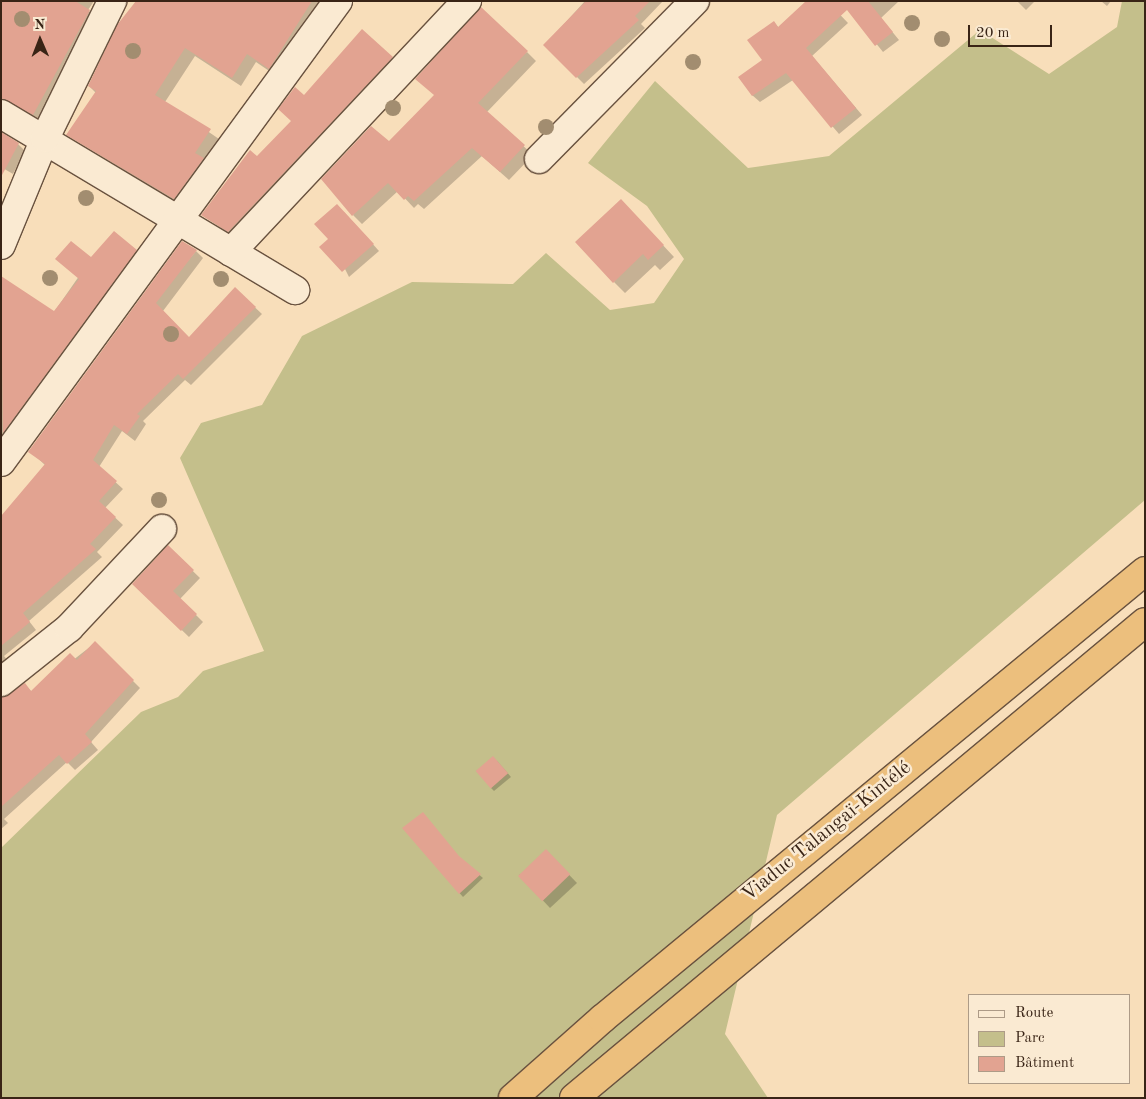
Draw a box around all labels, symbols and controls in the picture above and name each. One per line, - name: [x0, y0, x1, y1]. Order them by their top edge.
- north arrow: [15, 15, 65, 65]
- scale bar: [971, 15, 1055, 47]
- text: N: [34, 18, 45, 32]
- text: 20 m: [976, 26, 1010, 41]
- street label: Viaduc Talangaï-Kintélé: [738, 756, 916, 908]
- legend: [968, 994, 1131, 1084]
- text: Route: [1015, 1006, 1053, 1021]
- text: Parc: [1015, 1031, 1045, 1046]
- text: Bâtiment: [1015, 1056, 1074, 1071]

